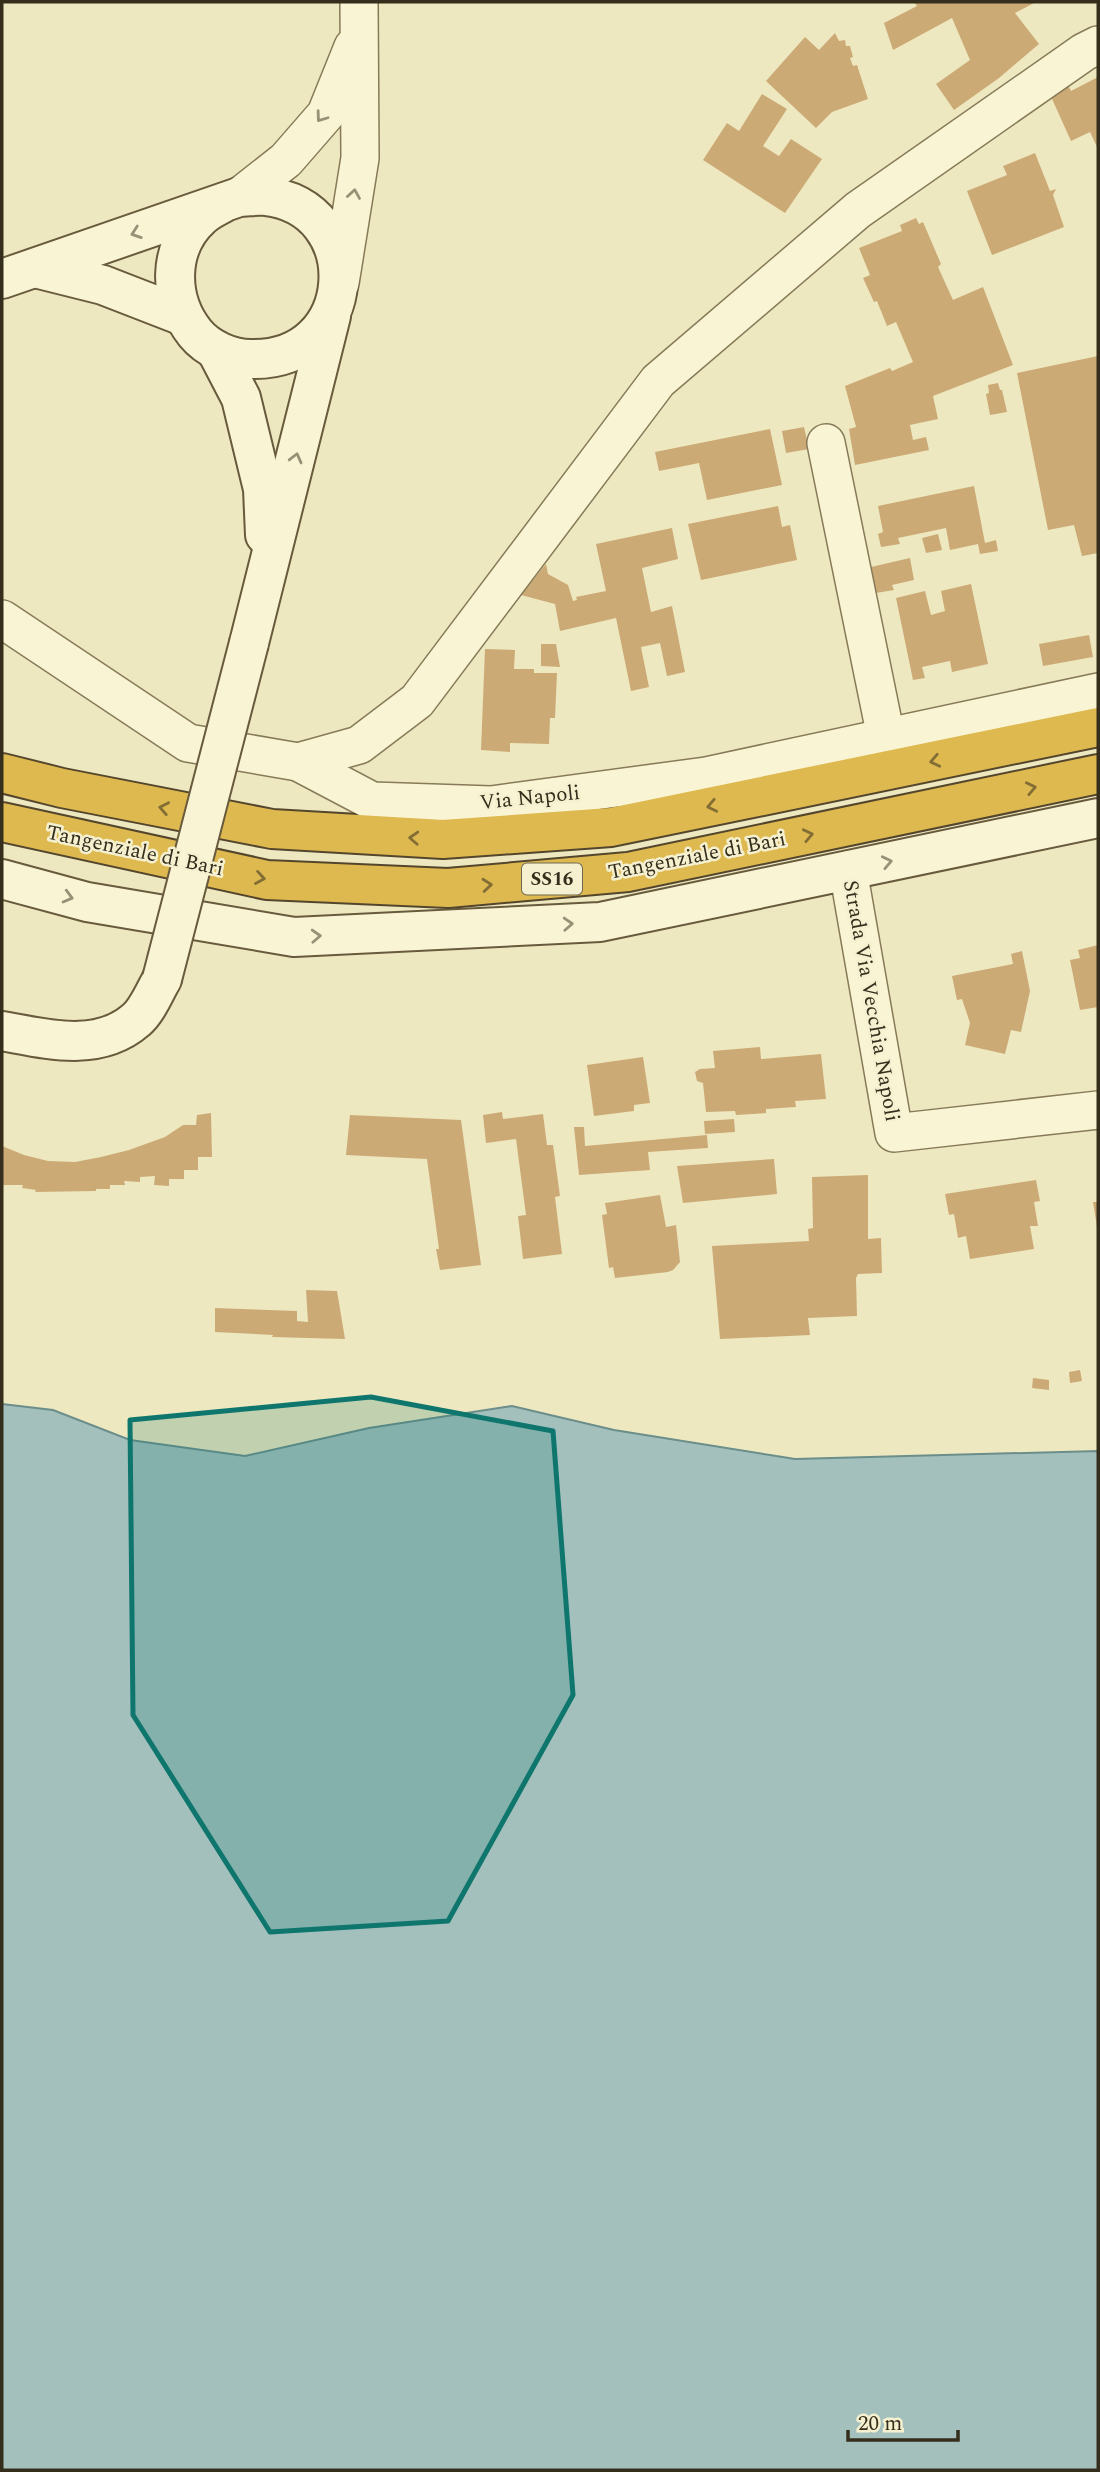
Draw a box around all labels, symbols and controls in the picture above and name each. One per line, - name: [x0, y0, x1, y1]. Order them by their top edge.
- one-way arrow: [317, 110, 329, 122]
- one-way arrow: [346, 189, 361, 200]
- one-way arrow: [130, 225, 142, 239]
- one-way arrow: [288, 452, 302, 464]
- one-way arrow: [929, 752, 941, 767]
- street label: Via Napoli: [478, 777, 582, 819]
- one-way arrow: [1025, 782, 1037, 797]
- one-way arrow: [706, 798, 718, 813]
- one-way arrow: [158, 801, 170, 816]
- street label: Tangenziale di Bari: [44, 817, 226, 885]
- street label: Tangenziale di Bari: [605, 823, 789, 889]
- one-way arrow: [802, 828, 814, 843]
- one-way arrow: [408, 830, 419, 845]
- one-way arrow: [881, 855, 893, 870]
- road number: SS16: [522, 864, 582, 894]
- one-way arrow: [254, 870, 266, 885]
- one-way arrow: [482, 878, 493, 893]
- street label: Strada Via Vecchia Napoli: [834, 878, 908, 1124]
- one-way arrow: [62, 889, 74, 903]
- one-way arrow: [563, 916, 574, 931]
- one-way arrow: [311, 928, 322, 943]
- scale bar: [848, 2398, 958, 2442]
- text: 20 m: [858, 2408, 902, 2440]

